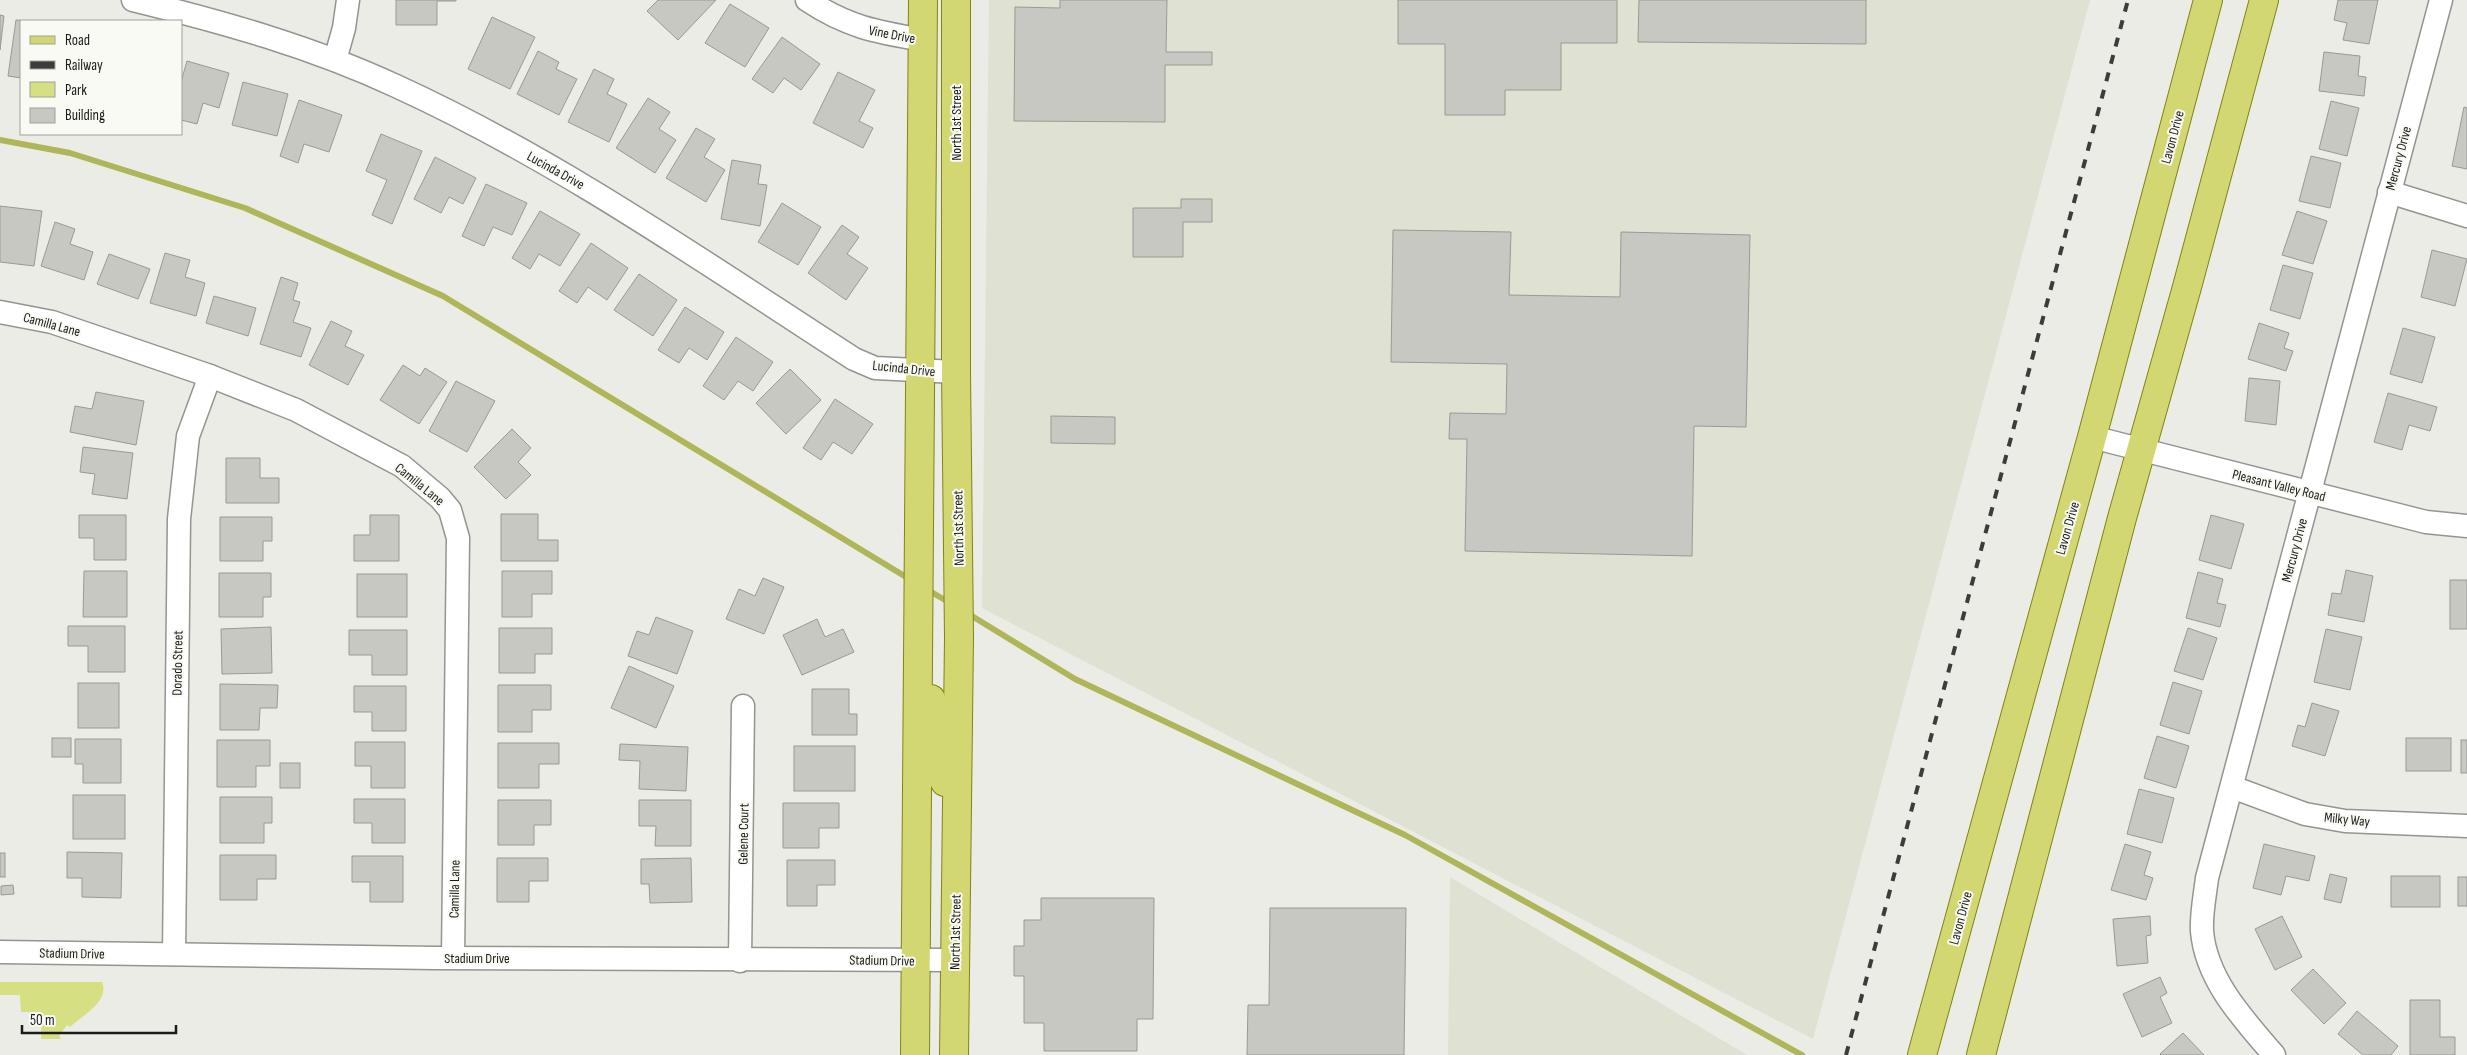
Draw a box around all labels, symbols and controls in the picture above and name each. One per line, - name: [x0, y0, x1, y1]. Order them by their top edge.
- legend: [20, 20, 182, 135]
- street label: Vine Drive: [867, 22, 917, 47]
- text: Road: [65, 31, 90, 50]
- text: Railway: [65, 56, 103, 75]
- text: Park: [65, 81, 87, 100]
- street label: North 1st Street: [948, 85, 965, 161]
- text: Building: [65, 106, 105, 125]
- street label: Lavon Drive: [2157, 109, 2188, 166]
- street label: Mercury Drive: [2382, 124, 2415, 192]
- street label: Lucinda Drive: [524, 148, 587, 193]
- street label: Camilla Lane: [21, 309, 82, 340]
- street label: Lucinda Drive: [872, 357, 936, 380]
- street label: Camilla Lane: [392, 459, 448, 509]
- street label: Pleasant Valley Road: [2231, 466, 2327, 505]
- street label: North 1st Street: [949, 490, 968, 566]
- street label: Lavon Drive: [2052, 500, 2083, 557]
- street label: Mercury Drive: [2278, 516, 2311, 584]
- street label: Dorado Street: [168, 630, 187, 696]
- street label: Gelene Court: [734, 803, 753, 865]
- street label: Milky Way: [2323, 809, 2371, 830]
- street label: Camilla Lane: [445, 860, 464, 918]
- street label: Lavon Drive: [1945, 890, 1976, 947]
- street label: North 1st Street: [946, 894, 965, 970]
- street label: Stadium Drive: [39, 944, 105, 963]
- street label: Stadium Drive: [444, 950, 510, 967]
- street label: Stadium Drive: [849, 951, 915, 970]
- scale bar: [22, 1002, 176, 1034]
- text: 50 m: [30, 1011, 55, 1030]

